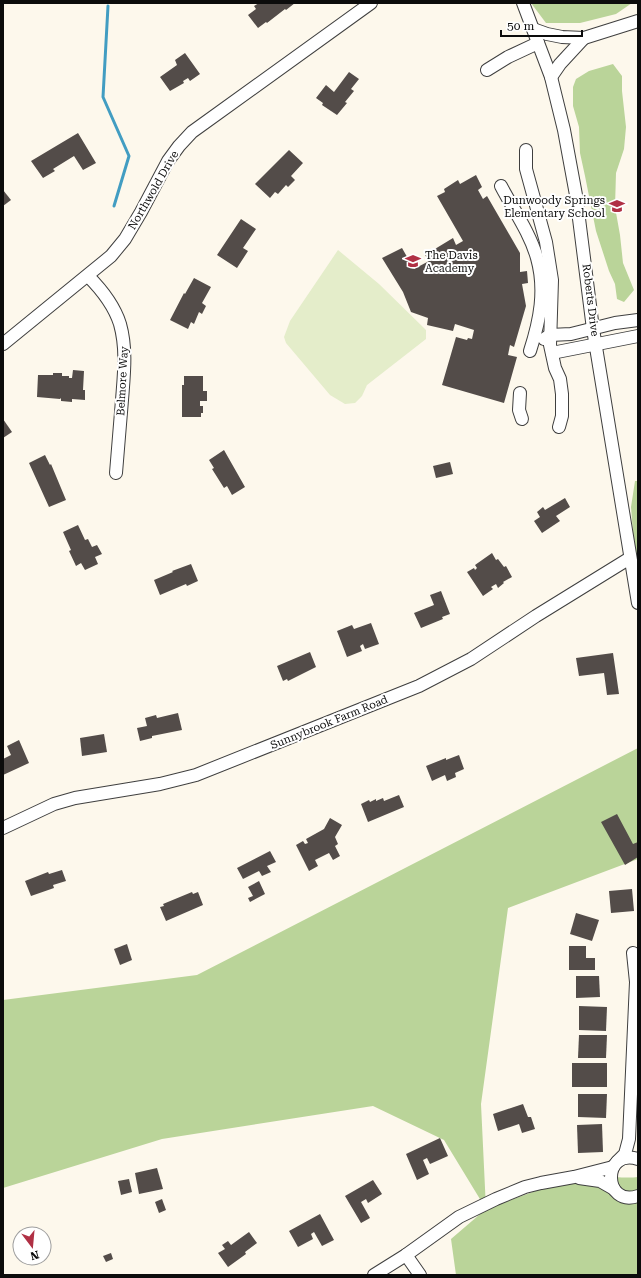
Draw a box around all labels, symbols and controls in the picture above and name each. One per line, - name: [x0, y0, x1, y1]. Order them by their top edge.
- scale bar: [501, 12, 582, 38]
- text: 50 m: [507, 19, 534, 33]
- street label: Northwold Drive: [126, 149, 181, 232]
- place label: Dunwoody Springs Elementary School: [503, 194, 606, 220]
- school or university icon: Dunwoody Springs Elementary School: [608, 197, 626, 215]
- place label: The Davis Academy: [425, 249, 478, 275]
- school or university icon: The Davis Academy: [404, 252, 422, 270]
- street label: Roberts Drive: [580, 263, 601, 337]
- street label: Belmore Way: [114, 345, 131, 416]
- street label: Sunnybrook Farm Road: [269, 693, 390, 752]
- north arrow: [12, 1226, 52, 1266]
- text: N: [28, 1248, 40, 1263]

